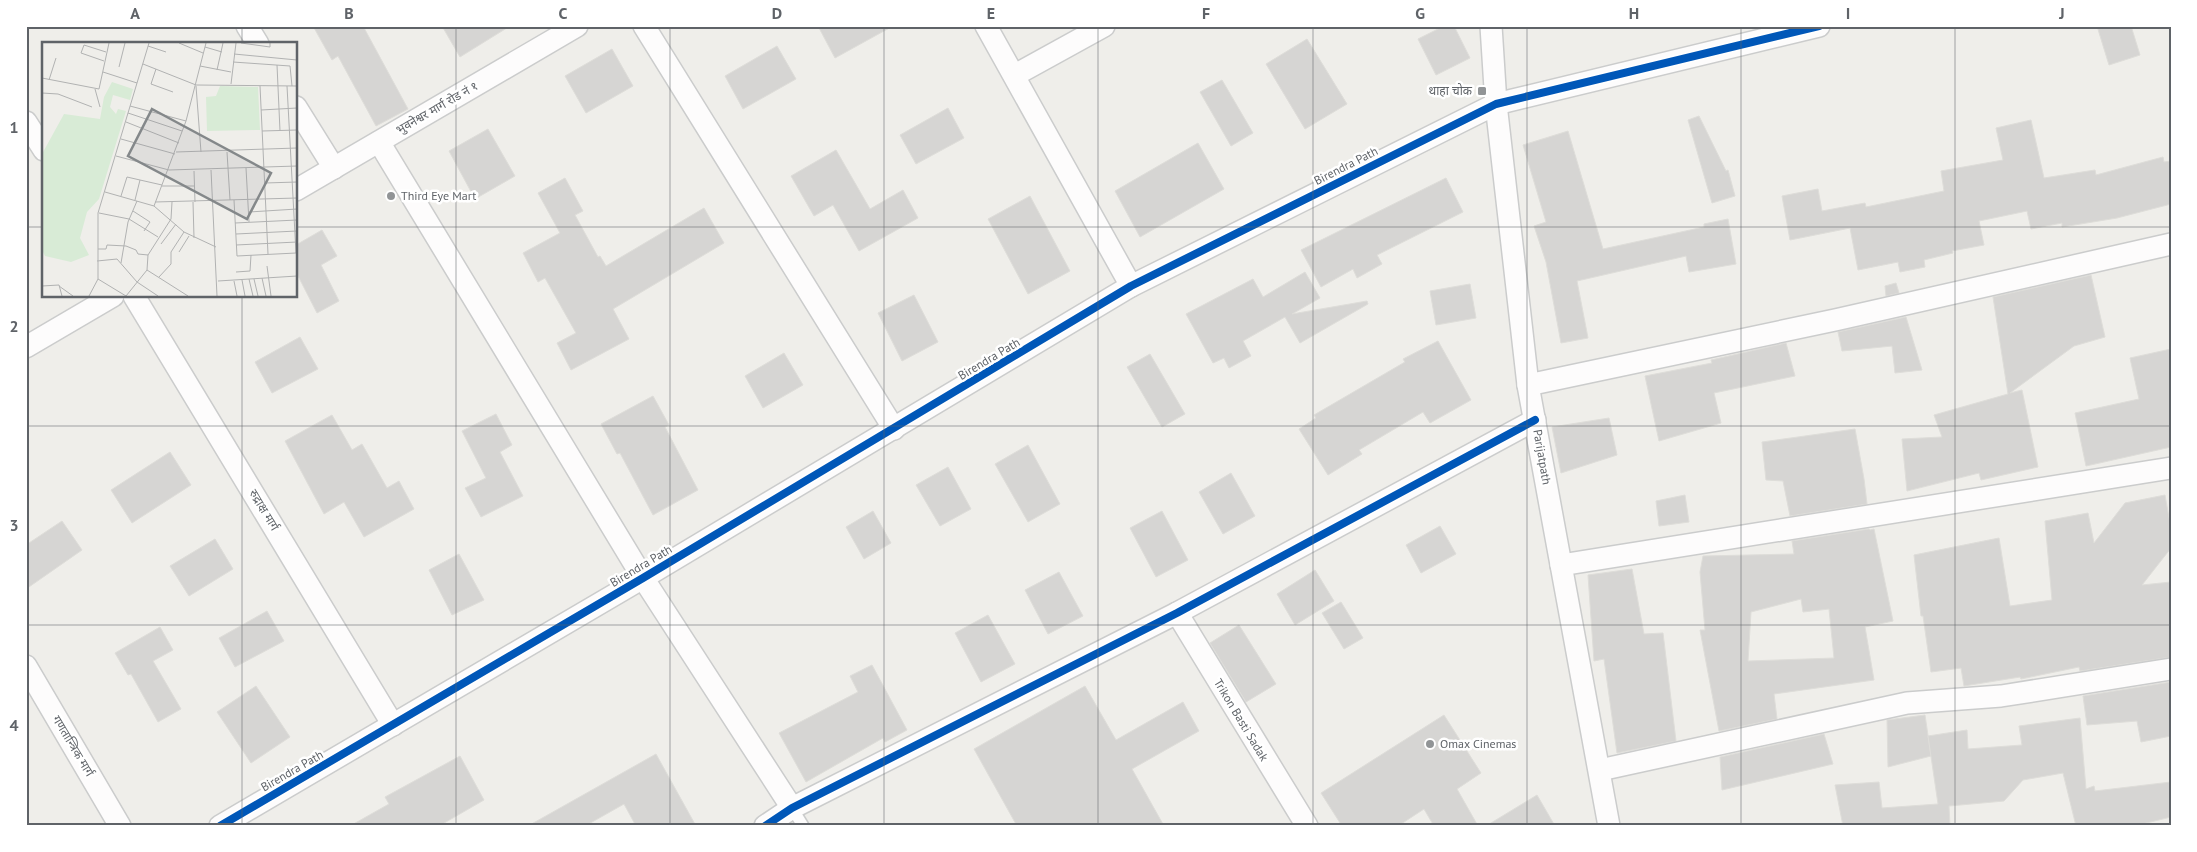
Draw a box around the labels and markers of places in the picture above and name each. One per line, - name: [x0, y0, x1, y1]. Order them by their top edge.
- place label: थाहा चोक: [1429, 83, 1473, 98]
- marker: थाहा चोक: [1476, 85, 1488, 97]
- place label: Third Eye Mart: [401, 188, 476, 203]
- marker: Third Eye Mart: [385, 190, 397, 202]
- place label: Omax Cinemas: [1440, 736, 1516, 751]
- marker: Omax Cinemas: [1424, 738, 1436, 750]

